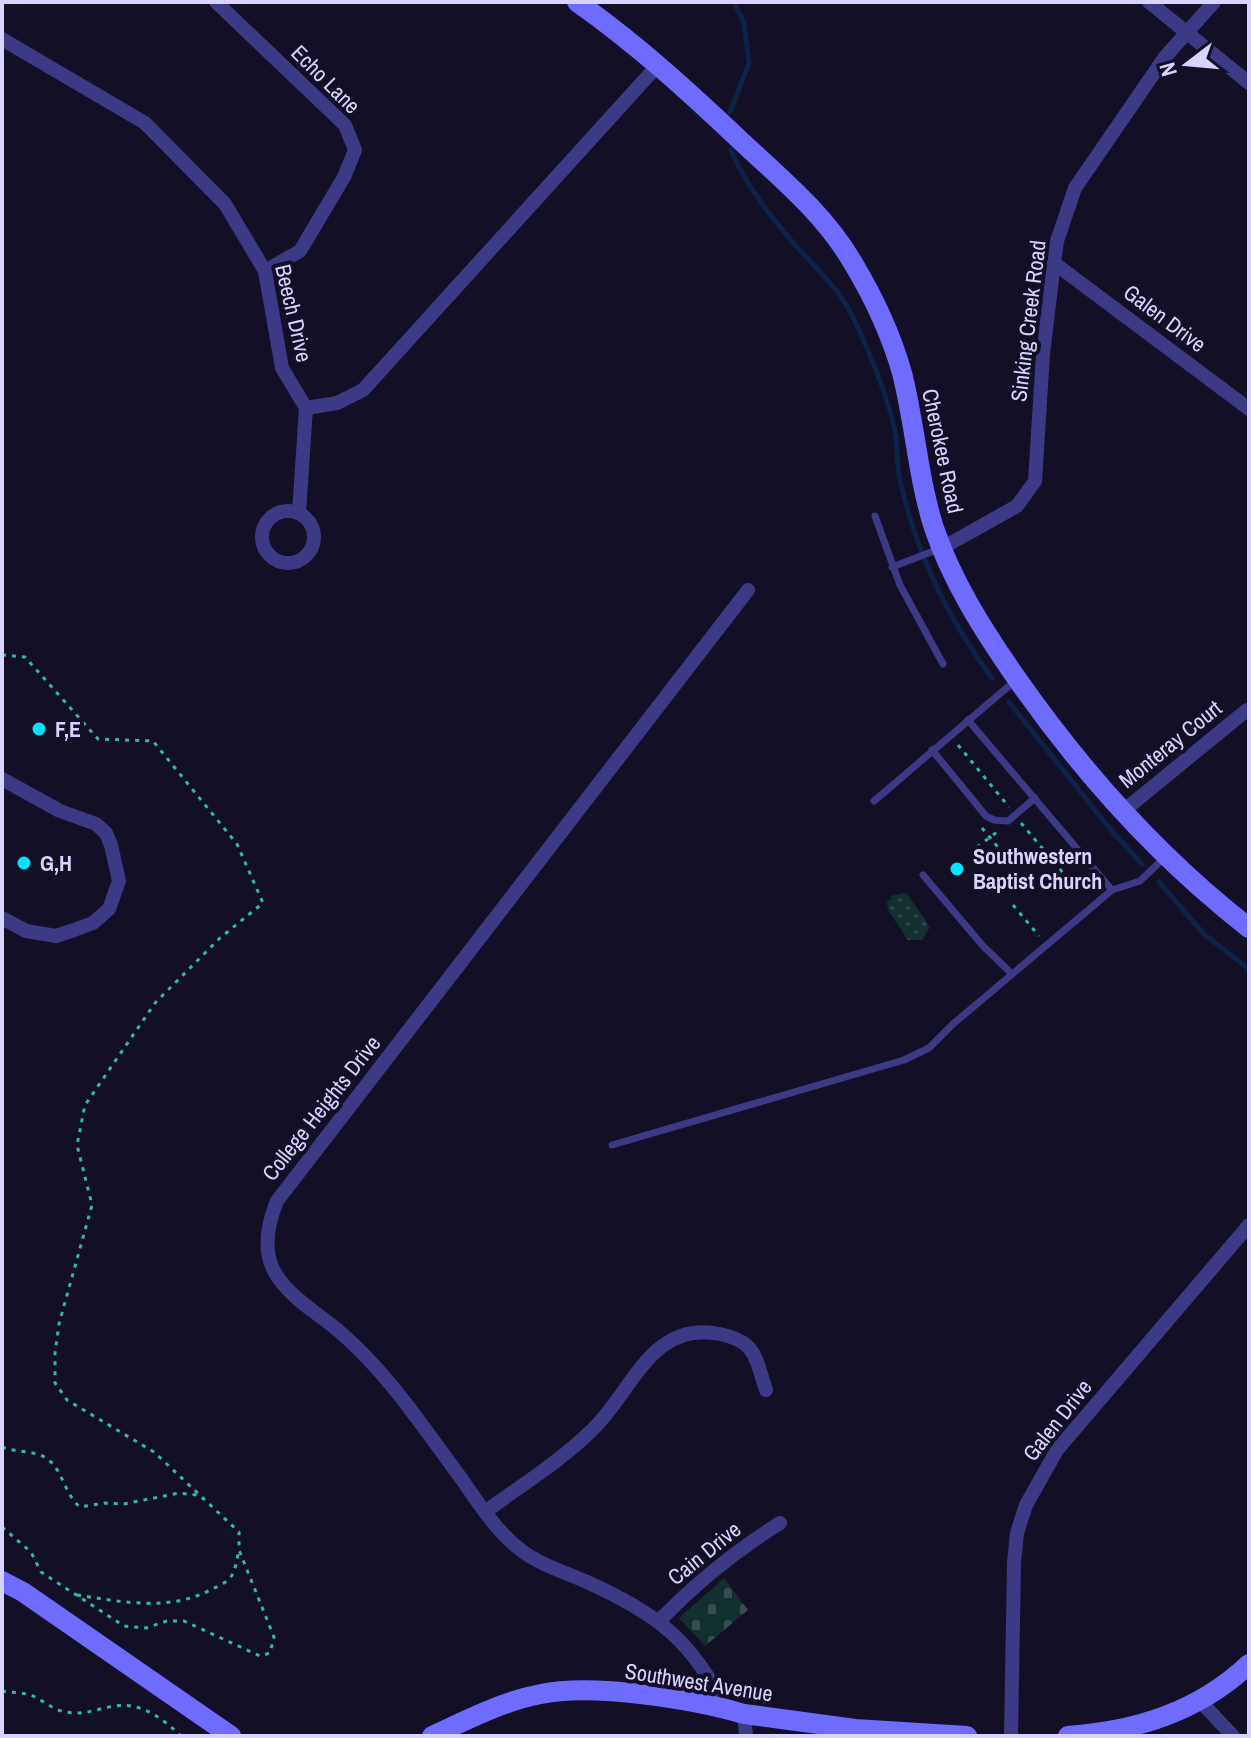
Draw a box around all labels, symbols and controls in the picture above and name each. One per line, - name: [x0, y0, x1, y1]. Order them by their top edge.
- north arrow: [1147, 24, 1227, 104]
- street label: Echo Lane: [285, 38, 367, 120]
- text: N: [1152, 59, 1184, 80]
- street label: Sinking Creek Road: [1003, 239, 1053, 403]
- street label: Beech Drive: [268, 261, 320, 365]
- street label: Galen Drive: [1118, 277, 1212, 359]
- street label: Cherokee Road: [915, 386, 971, 516]
- street label: Monteray Court: [1112, 693, 1228, 795]
- place label: F,E: [55, 714, 81, 744]
- marker: F,E: [30, 720, 48, 738]
- place label: Southwestern Baptist Church: [973, 841, 1102, 896]
- place label: G,H: [40, 848, 72, 878]
- marker: G,H: [15, 854, 33, 872]
- marker: Southwestern Baptist Church: [948, 860, 966, 878]
- street label: College Heights Drive: [255, 1029, 387, 1187]
- street label: Galen Drive: [1016, 1373, 1098, 1467]
- street label: Cain Drive: [661, 1514, 747, 1592]
- street label: Southwest Avenue: [623, 1656, 775, 1708]

